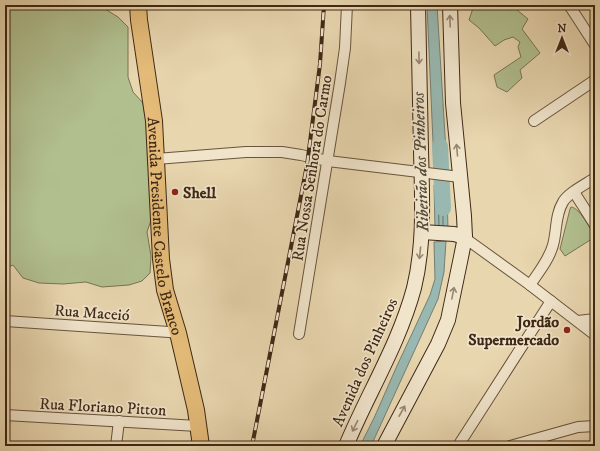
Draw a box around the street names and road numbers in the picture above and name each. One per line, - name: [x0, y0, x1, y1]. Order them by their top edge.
- street label: Rua Nossa Senhora do Carmo: [287, 74, 337, 263]
- street label: Avenida Presidente Castelo Branco: [143, 116, 187, 338]
- street label: Avenida dos Pinheiros: [328, 295, 402, 430]
- street label: Rua Maceió: [54, 300, 130, 326]
- street label: Rua Floriano Pitton: [39, 394, 168, 420]

